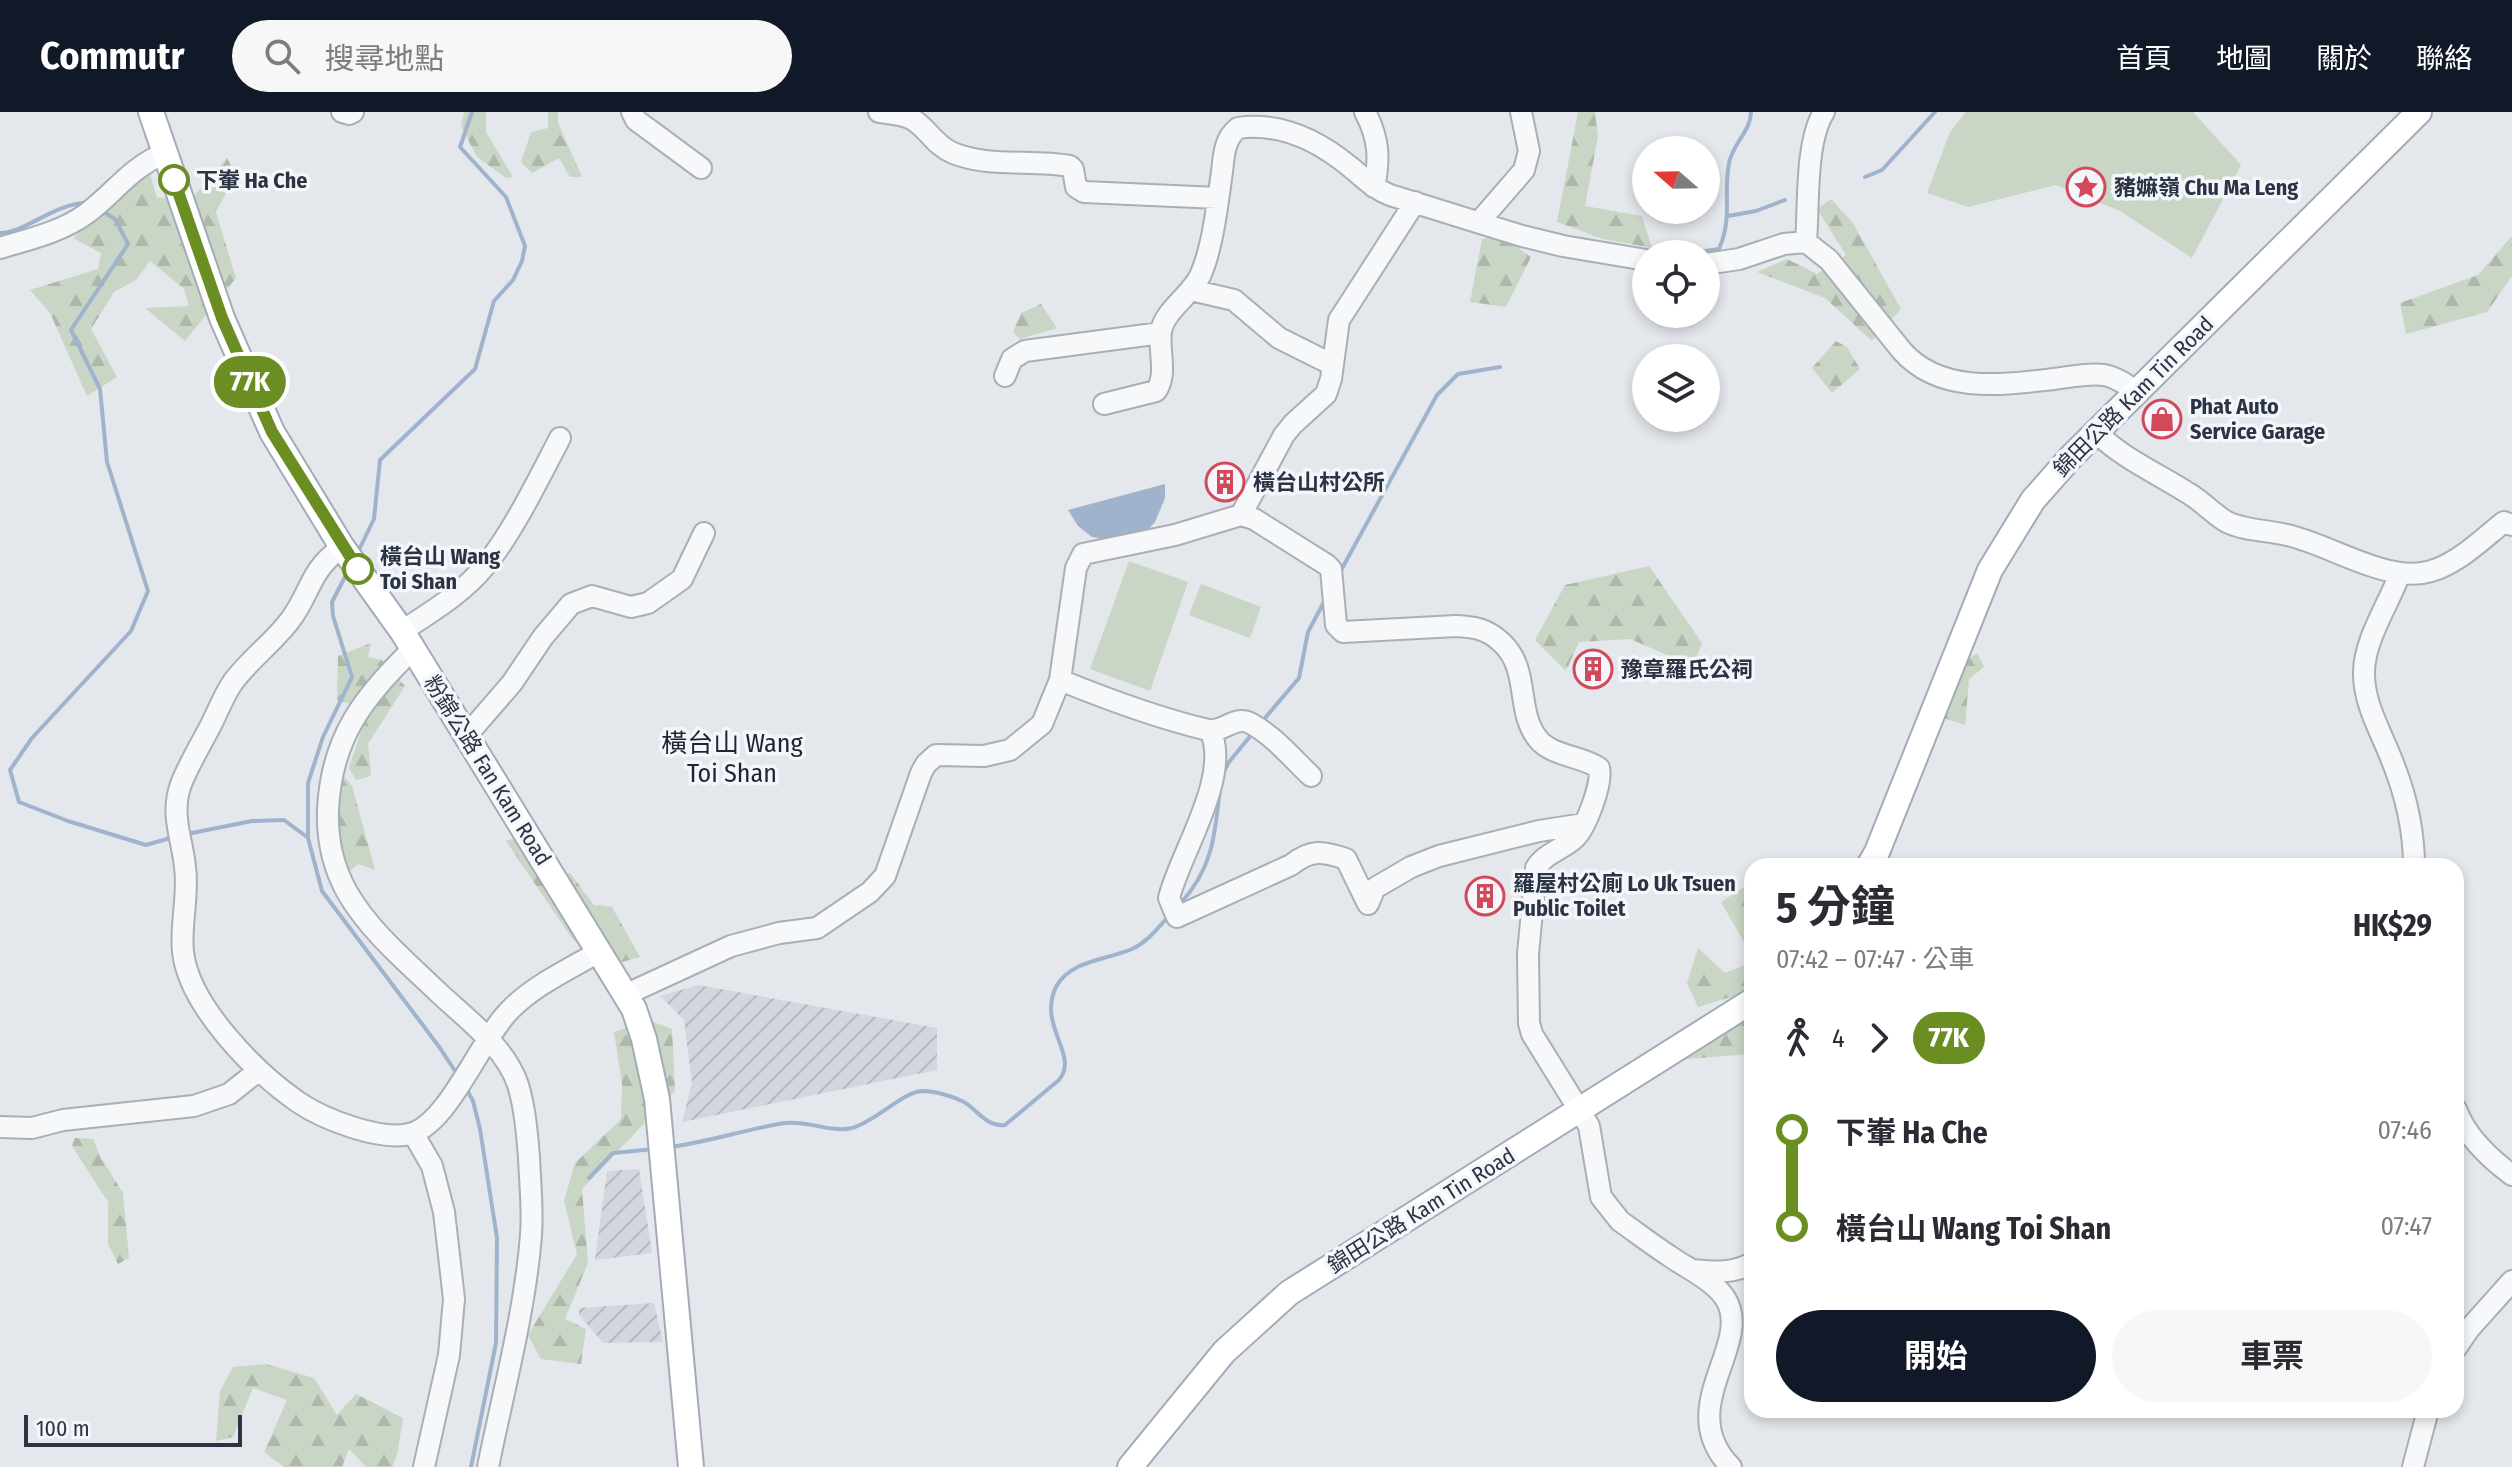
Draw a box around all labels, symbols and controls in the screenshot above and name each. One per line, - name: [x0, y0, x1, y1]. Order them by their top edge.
- search box: [232, 20, 792, 92]
- text: Commutr: [40, 33, 184, 79]
- icon: search: [260, 34, 304, 78]
- text: 搜尋地點: [324, 41, 444, 77]
- text: 首頁: [2116, 42, 2172, 75]
- text: 地圖: [2216, 42, 2272, 75]
- text: 關於: [2316, 42, 2372, 75]
- text: 聯絡: [2416, 42, 2472, 75]
- north arrow: [1632, 136, 1720, 224]
- map controls: [1632, 136, 1720, 432]
- marker: 下輋 Ha Che: [159, 165, 189, 195]
- place icon: 豬嫲嶺 Chu Ma Leng: [2065, 166, 2107, 208]
- place label: 下輋 Ha Che: [196, 167, 307, 194]
- place label: 豬嫲嶺 Chu Ma Leng: [2114, 174, 2298, 201]
- button: locate: [1632, 240, 1720, 328]
- street label: 錦田公路 Kam Tin Road: [2048, 311, 2219, 482]
- button: layers: [1632, 344, 1720, 432]
- line badge: 77K: [204, 356, 296, 408]
- text: 77K: [230, 365, 270, 398]
- place label: Phat Auto Service Garage: [2190, 393, 2325, 445]
- shop icon: Phat Auto Service Garage: [2141, 398, 2183, 440]
- building icon: 橫台山村公所: [1204, 461, 1246, 503]
- place label: 橫台山村公所: [1253, 469, 1385, 496]
- place label: 橫台山 Wang Toi Shan: [380, 543, 500, 595]
- marker: 橫台山 Wang Toi Shan: [343, 554, 373, 584]
- building icon: 豫章羅氏公祠: [1572, 648, 1614, 690]
- place label: 豫章羅氏公祠: [1621, 656, 1753, 683]
- street label: 粉錦公路 Fan Kam Road: [418, 670, 557, 870]
- district label: 橫台山 Wang Toi Shan: [661, 728, 804, 789]
- place label: 羅屋村公廁 Lo Uk Tsuen Public Toilet: [1513, 870, 1736, 922]
- building icon: 羅屋村公廁 Lo Uk Tsuen Public Toilet: [1464, 875, 1506, 917]
- text: 5 分鐘: [1776, 881, 1895, 934]
- text: HK$29: [2353, 908, 2432, 944]
- text: 07:42 – 07:47 · 公車: [1776, 944, 1975, 975]
- icon: walk: [1776, 1016, 1820, 1060]
- icon: forward: [1857, 1016, 1901, 1060]
- text: 77K: [1929, 1021, 1969, 1054]
- text: 4: [1832, 1023, 1845, 1054]
- text: 下輋 Ha Che: [1836, 1115, 1988, 1151]
- text: 07:46: [2378, 1115, 2432, 1146]
- street label: 錦田公路 Kam Tin Road: [1323, 1142, 1520, 1279]
- text: 橫台山 Wang Toi Shan: [1836, 1211, 2111, 1247]
- text: 07:47: [2380, 1211, 2432, 1242]
- button: 開始: [1776, 1310, 2096, 1402]
- button: 車票: [2112, 1310, 2432, 1402]
- scale bar: [24, 1411, 242, 1447]
- text: 100 m: [36, 1415, 90, 1442]

